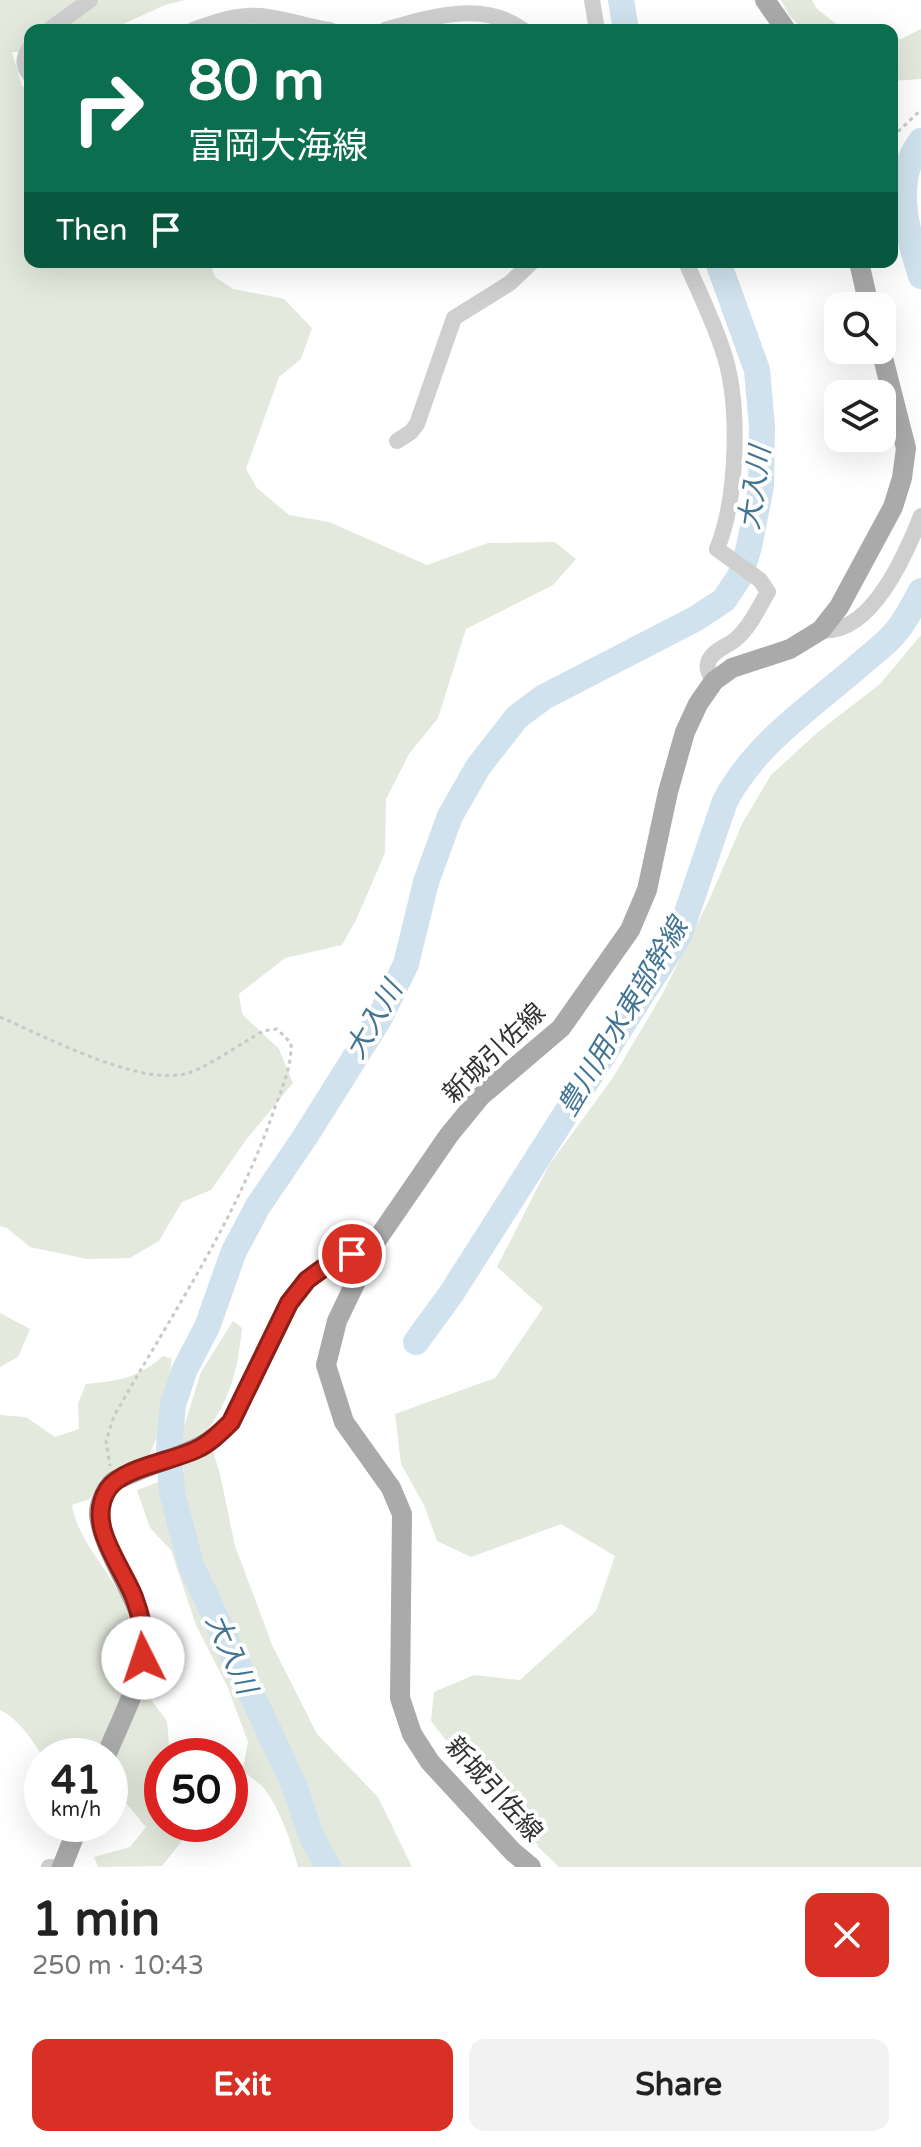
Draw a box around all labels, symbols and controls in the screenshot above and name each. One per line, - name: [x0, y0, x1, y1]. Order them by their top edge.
- text: 80 m: [188, 48, 324, 115]
- icon: right: [56, 56, 160, 160]
- text: 富岡大海線: [188, 125, 368, 168]
- icon: arrive: [144, 208, 188, 252]
- text: Then: [56, 212, 128, 249]
- map controls: [824, 292, 896, 452]
- button: search: [824, 292, 896, 364]
- button: layers: [824, 380, 896, 452]
- water label: 大入川: [732, 441, 778, 532]
- water label: 豊川用水東部幹線: [551, 910, 697, 1122]
- water label: 大入川: [338, 973, 411, 1065]
- street label: 新城引佐線: [436, 997, 552, 1109]
- pin: [318, 1220, 386, 1288]
- icon: arrive: [330, 1232, 374, 1276]
- water label: 大入川: [198, 1609, 265, 1702]
- position arrow: [101, 1616, 185, 1700]
- street label: 新城引佐線: [439, 1730, 549, 1848]
- speed limit sign: 50: [144, 1738, 248, 1842]
- text: 41: [51, 1756, 101, 1804]
- text: km/h: [51, 1798, 101, 1822]
- text: 1 min: [32, 1891, 160, 1949]
- button: close: [805, 1893, 889, 1977]
- text: 250 m · 10:43: [32, 1950, 204, 1981]
- button: Exit: [32, 2039, 453, 2131]
- button: Share: [469, 2039, 889, 2131]

